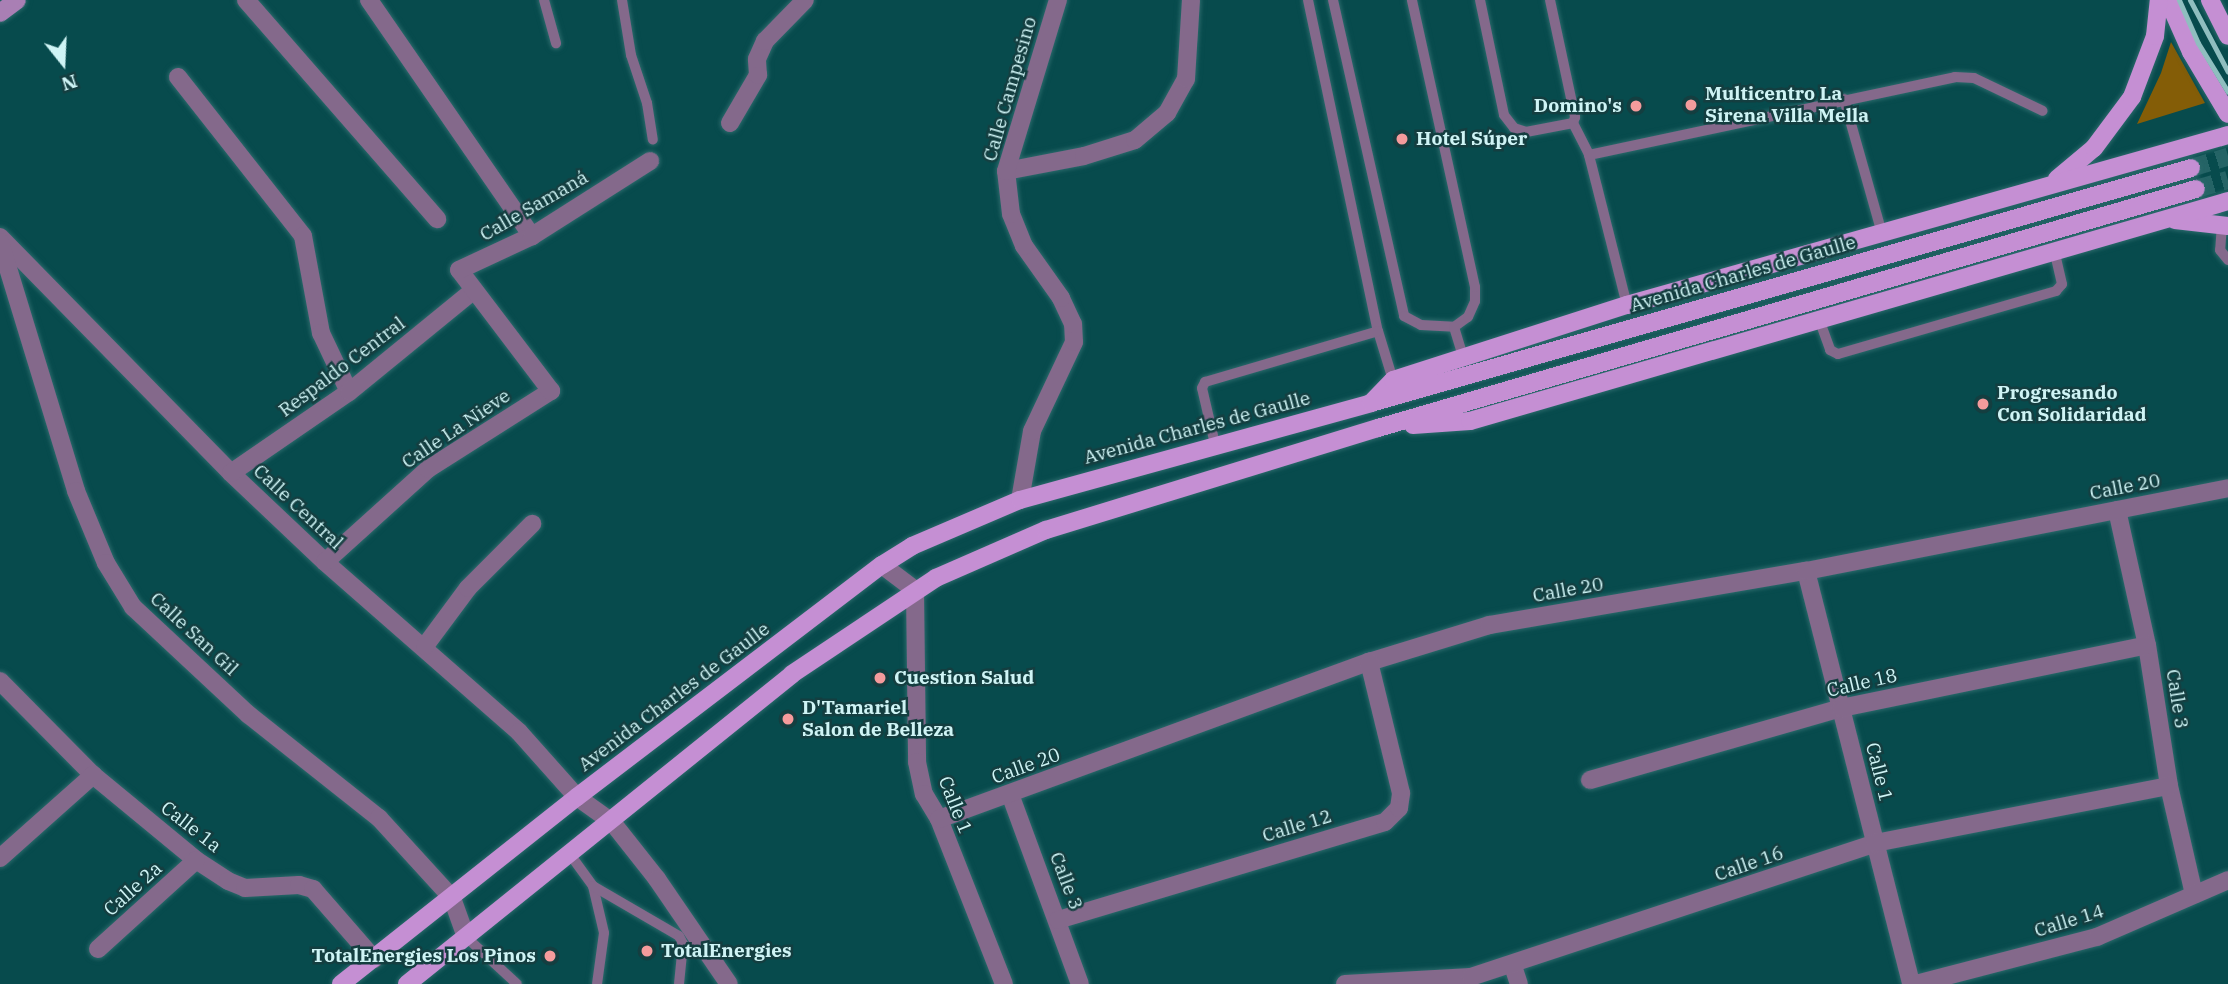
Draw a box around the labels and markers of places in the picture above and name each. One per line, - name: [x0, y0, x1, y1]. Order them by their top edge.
- place label: Multicentro La Sirena Villa Mella: [1705, 83, 1869, 127]
- place label: Domino's: [1534, 95, 1622, 117]
- marker: Multicentro La Sirena Villa Mella: [1683, 97, 1699, 113]
- marker: Domino's: [1628, 98, 1644, 114]
- place label: Hotel Súper: [1416, 128, 1527, 150]
- marker: Hotel Súper: [1394, 131, 1410, 147]
- place label: Progresando Con Solidaridad: [1997, 382, 2147, 426]
- marker: Progresando Con Solidaridad: [1975, 396, 1991, 412]
- place label: Cuestion Salud: [894, 667, 1034, 689]
- marker: Cuestion Salud: [872, 670, 888, 686]
- place label: D'Tamariel Salon de Belleza: [802, 697, 954, 741]
- marker: D'Tamariel Salon de Belleza: [780, 711, 796, 727]
- place label: TotalEnergies: [661, 940, 792, 962]
- marker: TotalEnergies: [639, 943, 655, 959]
- place label: TotalEnergies Los Pinos: [311, 945, 536, 967]
- marker: TotalEnergies Los Pinos: [542, 948, 558, 964]

